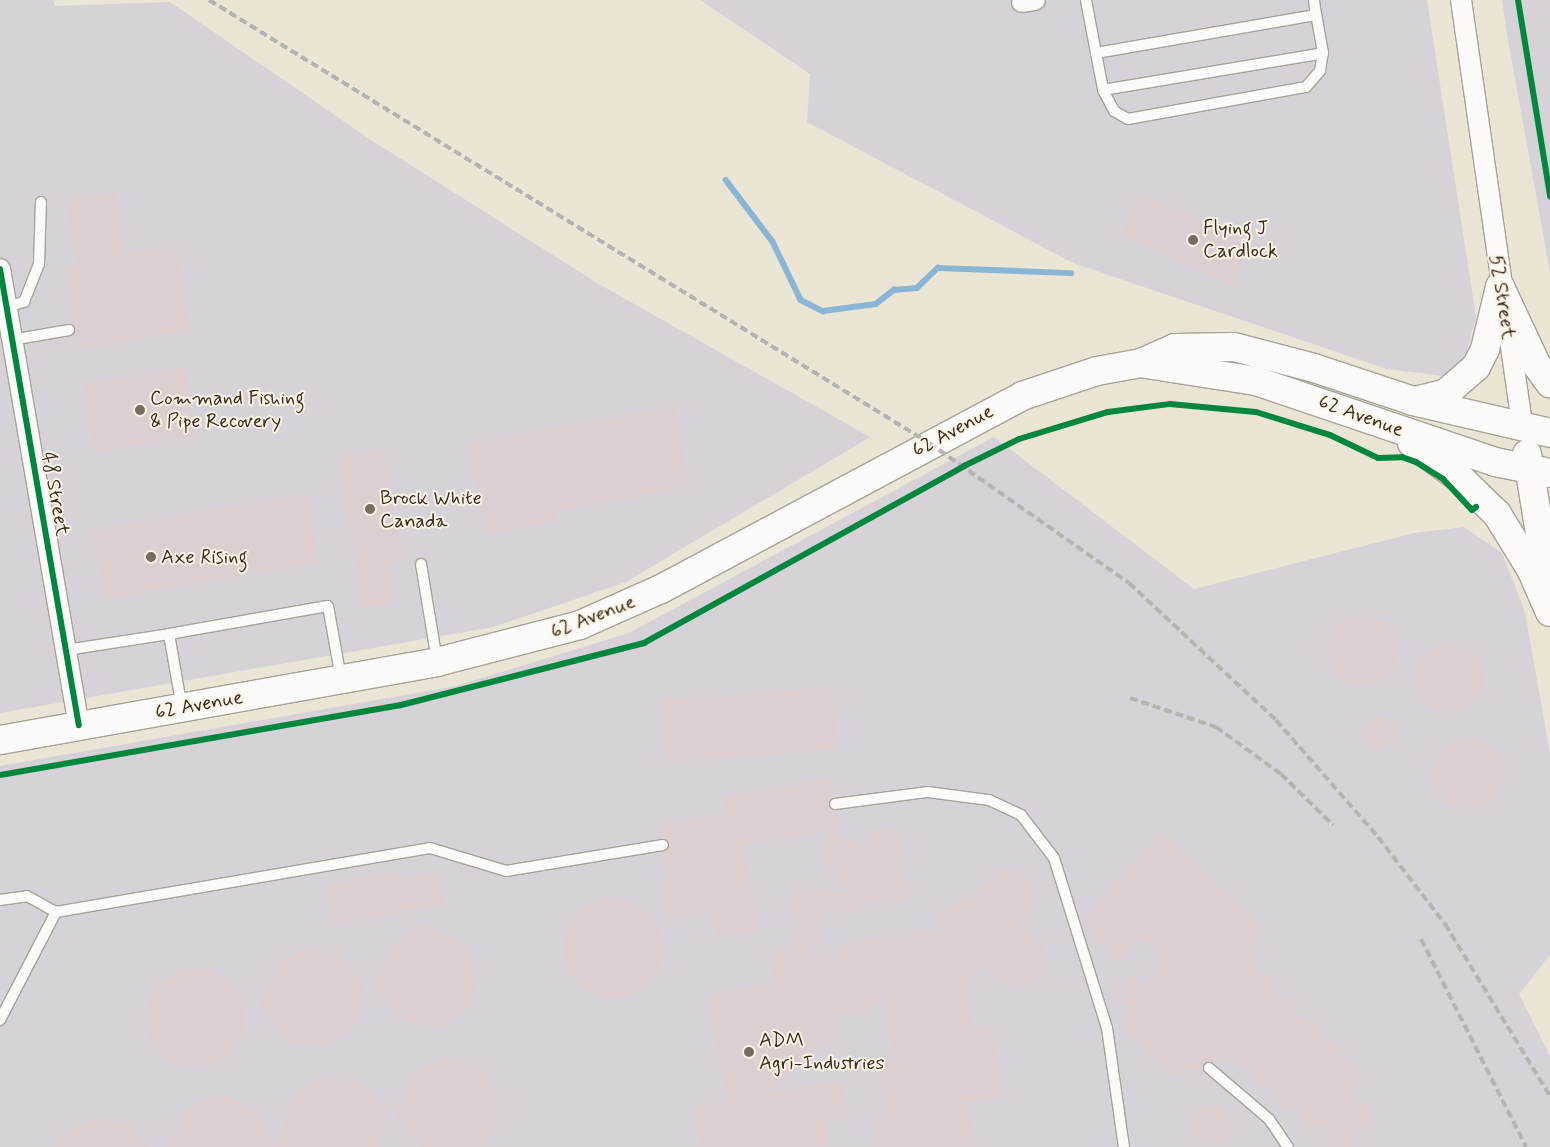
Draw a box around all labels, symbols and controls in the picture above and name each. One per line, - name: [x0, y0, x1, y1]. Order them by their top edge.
- place label: Flying J Cardlock: [1203, 216, 1278, 263]
- marker: Flying J Cardlock: [1187, 234, 1199, 246]
- street label: 52 Street: [1483, 253, 1521, 341]
- place label: Command Fishing & Pipe Recovery: [150, 386, 304, 433]
- street label: 62 Avenue: [1315, 390, 1407, 442]
- street label: 62 Avenue: [908, 400, 998, 462]
- marker: Command Fishing & Pipe Recovery: [134, 404, 146, 416]
- street label: 48 Street: [36, 450, 74, 538]
- place label: Brock White Canada: [380, 486, 486, 533]
- marker: Brock White Canada: [364, 503, 376, 515]
- place label: Axe Rising: [161, 545, 254, 569]
- marker: Axe Rising: [145, 551, 157, 563]
- street label: 62 Avenue: [547, 590, 639, 644]
- street label: 62 Avenue: [153, 685, 245, 725]
- place label: ADM Agri-Industries: [759, 1028, 884, 1075]
- marker: ADM Agri-Industries: [743, 1046, 755, 1058]

